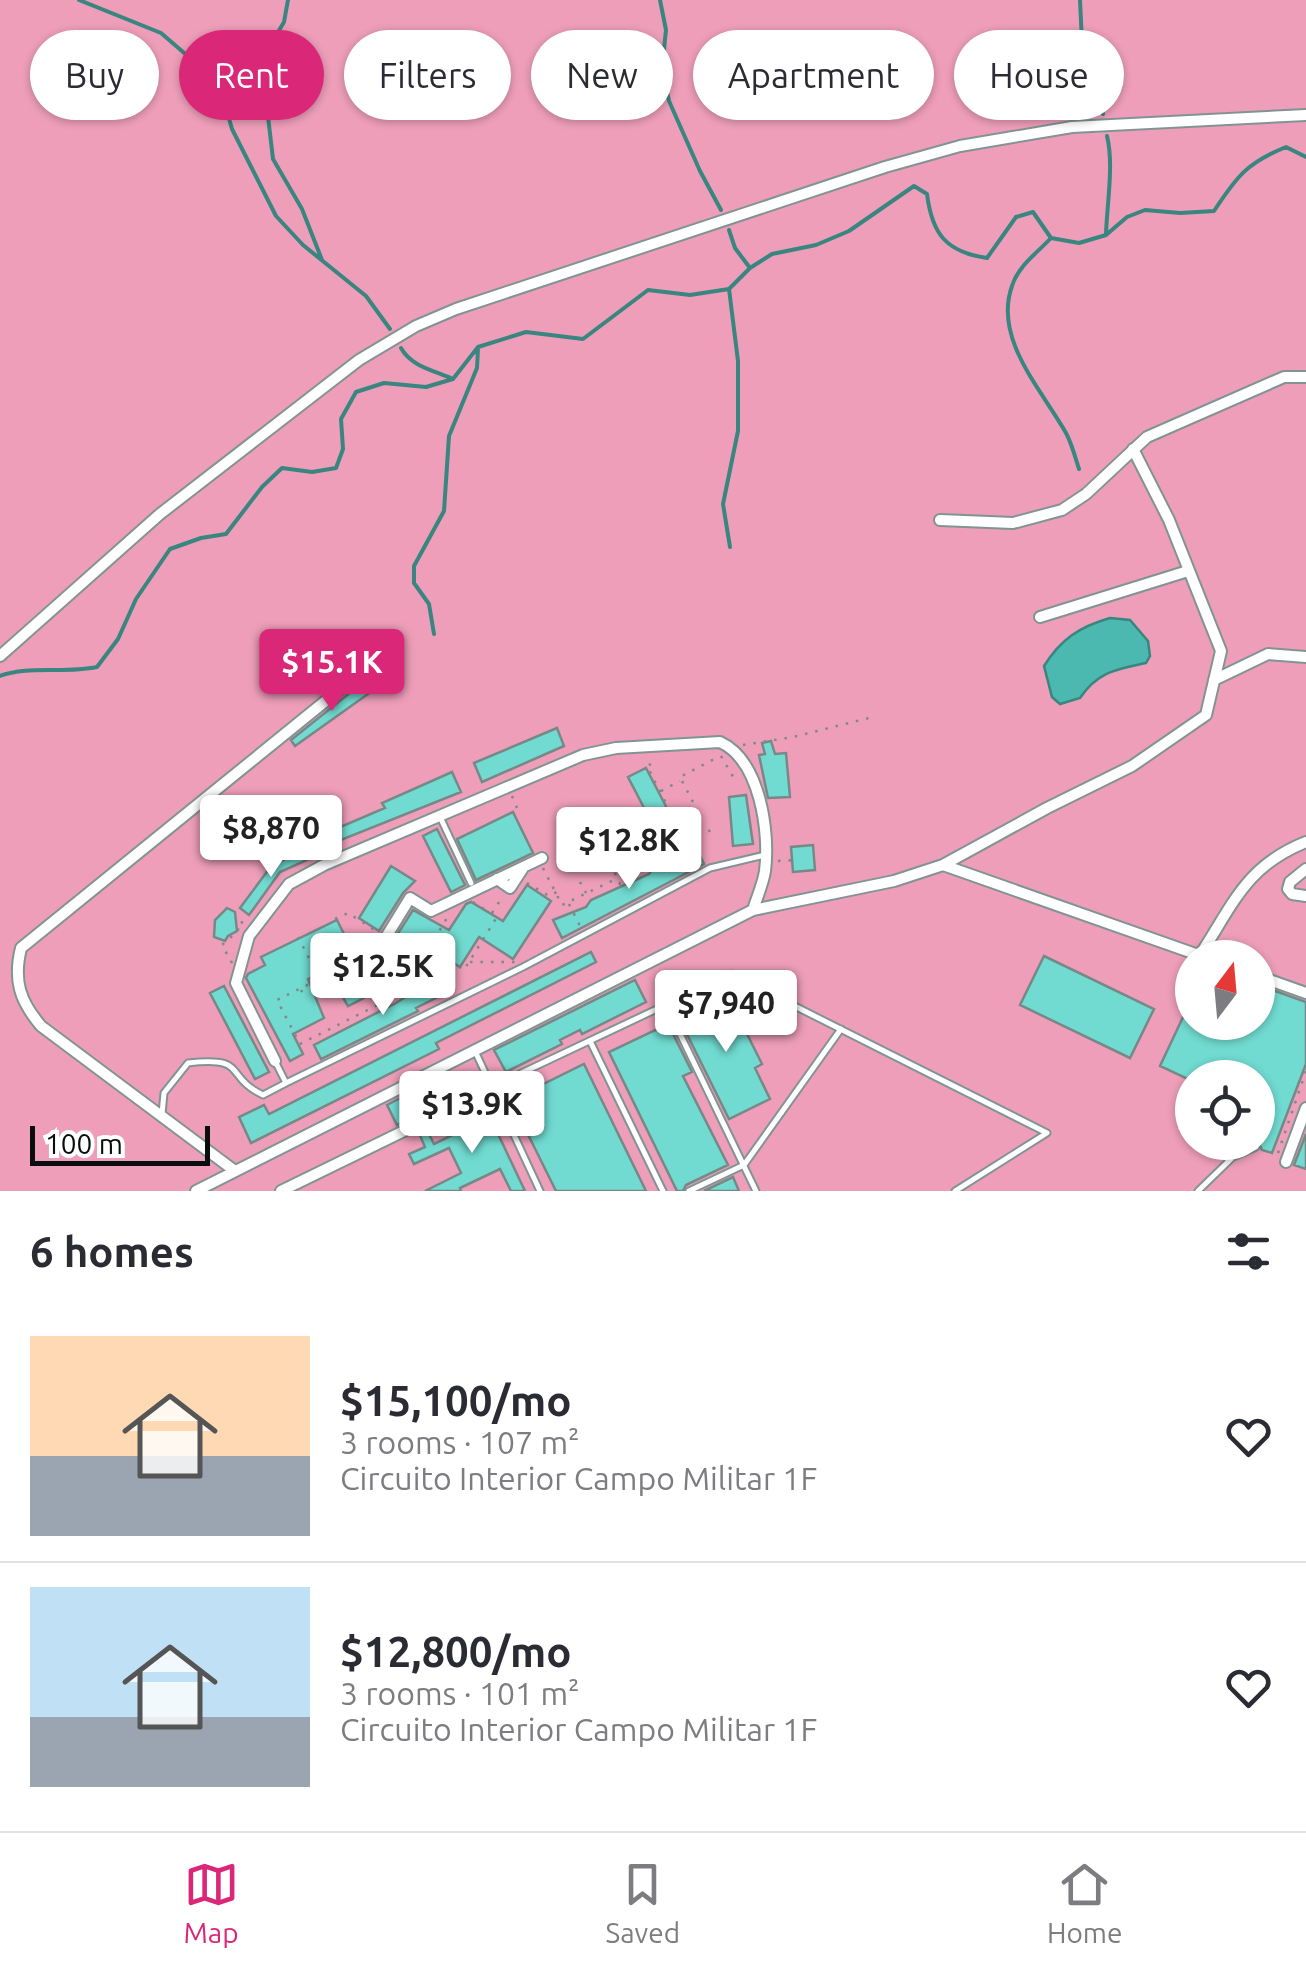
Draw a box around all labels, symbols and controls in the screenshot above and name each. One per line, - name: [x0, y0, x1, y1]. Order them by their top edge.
- chip: Buy: [30, 30, 159, 120]
- chip: Rent: [179, 30, 324, 120]
- chip: Filters: [344, 30, 511, 120]
- chip: New: [531, 30, 673, 120]
- chip: Apartment: [693, 30, 934, 120]
- chip: House: [954, 30, 1124, 120]
- pin: $15.1K: [251, 629, 413, 714]
- text: $15.1K: [281, 643, 383, 679]
- pin: $8,870: [190, 795, 352, 880]
- pin: $12.8K: [548, 807, 710, 892]
- text: $8,870: [222, 809, 320, 845]
- text: $12.8K: [578, 821, 680, 857]
- pin: $12.5K: [302, 933, 464, 1018]
- north arrow: [1175, 940, 1275, 1040]
- map controls: [1175, 940, 1275, 1160]
- text: $12.5K: [332, 947, 434, 983]
- pin: $7,940: [645, 970, 807, 1055]
- text: $7,940: [677, 984, 775, 1020]
- button: locate: [1175, 1060, 1275, 1160]
- pin: $13.9K: [391, 1071, 553, 1156]
- text: $13.9K: [421, 1085, 523, 1121]
- scale bar: [30, 1121, 210, 1166]
- text: 100 m: [45, 1128, 123, 1159]
- icon: filters: [1221, 1224, 1276, 1279]
- text: 6 homes: [30, 1228, 194, 1275]
- icon: home: [110, 1376, 230, 1496]
- text: $15,100/mo: [340, 1377, 572, 1424]
- icon: heart: [1221, 1409, 1276, 1464]
- text: 3 rooms · 107 m²: [340, 1424, 580, 1460]
- text: Circuito Interior Campo Militar 1F: [340, 1460, 817, 1496]
- icon: home: [110, 1627, 230, 1747]
- text: $12,800/mo: [340, 1628, 572, 1675]
- icon: heart: [1221, 1660, 1276, 1715]
- text: 3 rooms · 101 m²: [340, 1675, 580, 1711]
- text: Circuito Interior Campo Militar 1F: [340, 1711, 817, 1747]
- tab: Map: [183, 1857, 239, 1948]
- tab: Saved: [606, 1857, 680, 1948]
- tab: Home: [1047, 1857, 1123, 1948]

